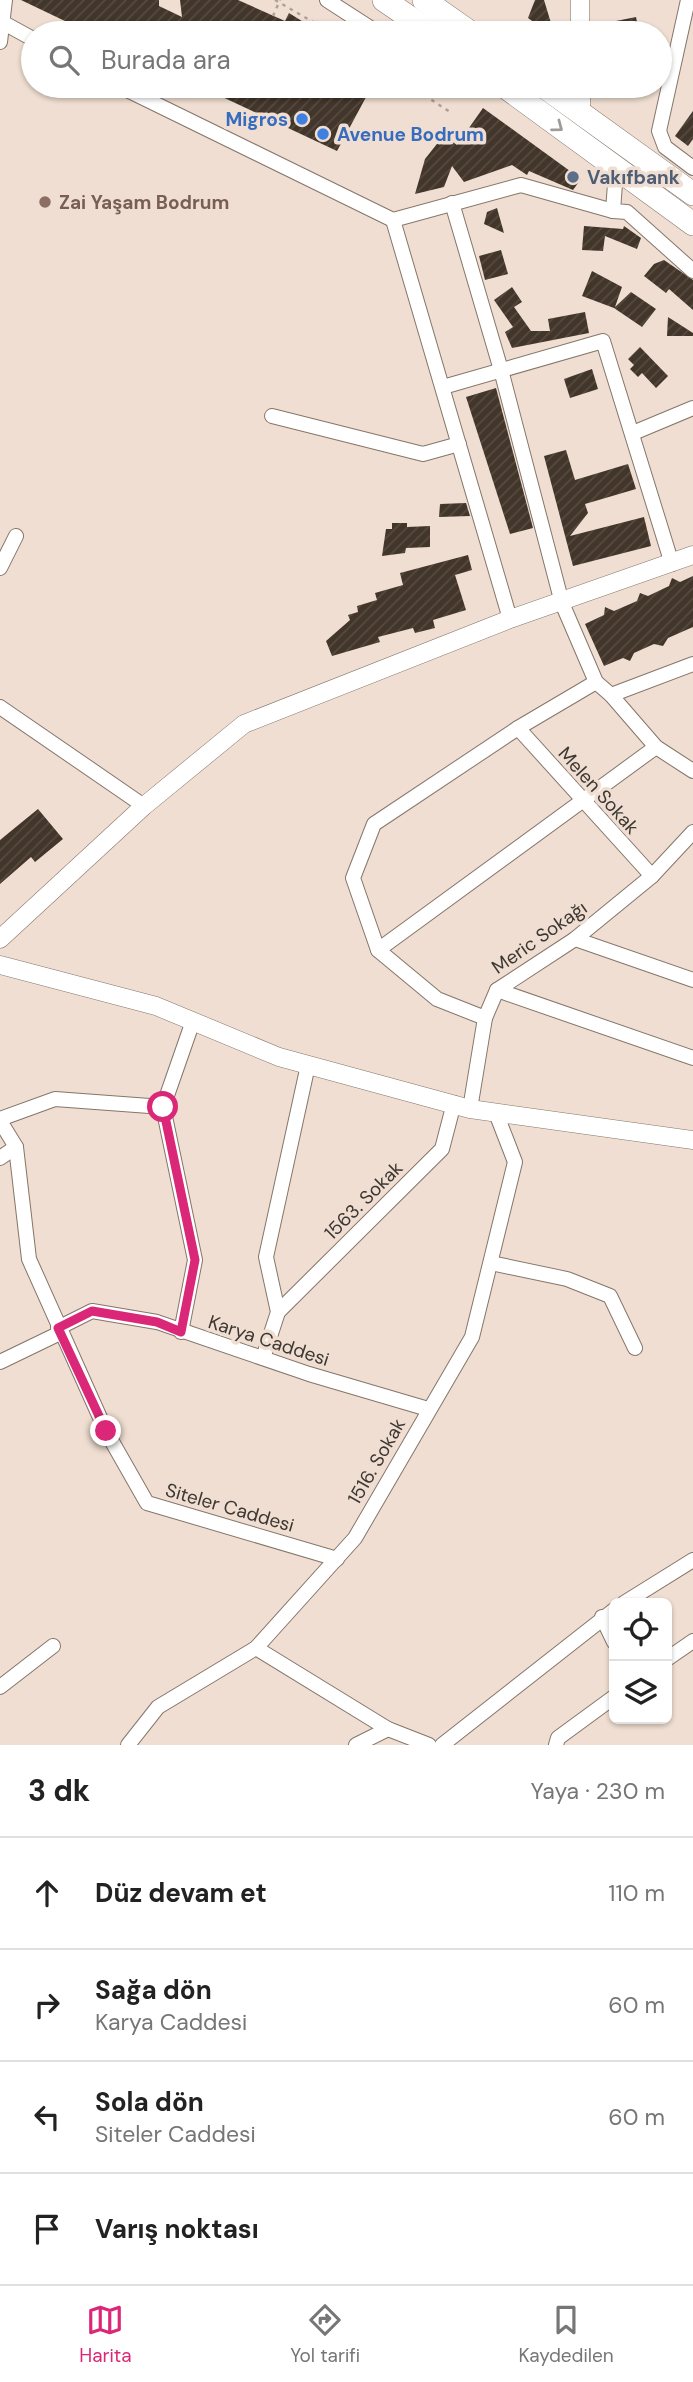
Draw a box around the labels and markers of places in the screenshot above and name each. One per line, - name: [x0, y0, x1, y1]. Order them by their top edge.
- place label: Migros: [225, 107, 288, 132]
- marker: Migros: [294, 111, 310, 127]
- place label: Avenue Bodrum: [337, 122, 484, 147]
- marker: Avenue Bodrum: [315, 126, 331, 142]
- place label: Vakıfbank: [587, 165, 680, 190]
- marker: Vakıfbank: [565, 169, 581, 185]
- place label: Zai Yaşam Bodrum: [59, 190, 229, 215]
- marker: Zai Yaşam Bodrum: [37, 194, 53, 210]

